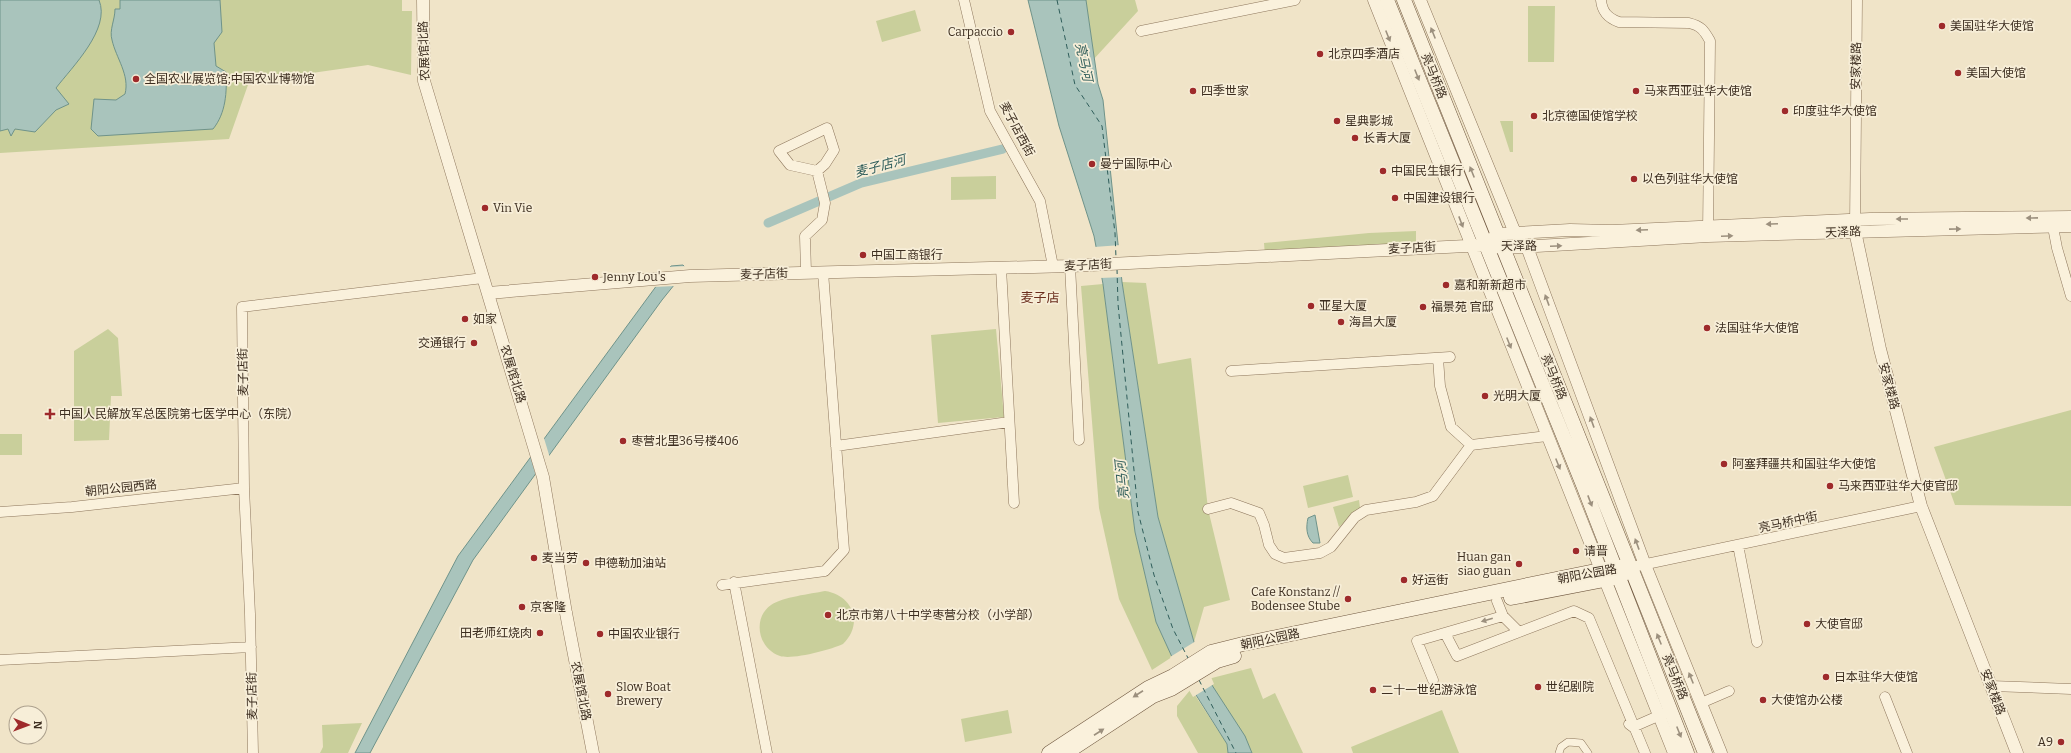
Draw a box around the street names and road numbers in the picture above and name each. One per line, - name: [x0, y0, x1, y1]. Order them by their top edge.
- street label: 农展馆北路: [416, 21, 432, 81]
- street label: 安家楼路: [1849, 42, 1863, 90]
- street label: 亮马桥路: [1419, 51, 1449, 101]
- street label: 麦子店西街: [997, 99, 1037, 159]
- street label: 天泽路: [1825, 224, 1861, 240]
- street label: 天泽路: [1501, 239, 1537, 253]
- street label: 麦子店街: [1388, 240, 1436, 256]
- street label: 麦子店街: [1064, 257, 1112, 273]
- street label: 麦子店街: [740, 266, 788, 282]
- street label: 农展馆北路: [498, 343, 528, 405]
- street label: 麦子店街: [236, 348, 250, 396]
- street label: 亮马桥路: [1539, 352, 1569, 402]
- street label: 安家楼路: [1876, 361, 1902, 411]
- street label: 朝阳公园西路: [84, 477, 158, 499]
- street label: 亮马桥中街: [1757, 509, 1819, 535]
- street label: 朝阳公园路: [1556, 562, 1618, 586]
- street label: 朝阳公园路: [1239, 626, 1301, 652]
- street label: 亮马桥路: [1660, 652, 1690, 702]
- street label: 农展馆北路: [568, 660, 594, 722]
- street label: 安家楼路: [1978, 667, 2008, 717]
- street label: 麦子店街: [245, 672, 259, 720]

